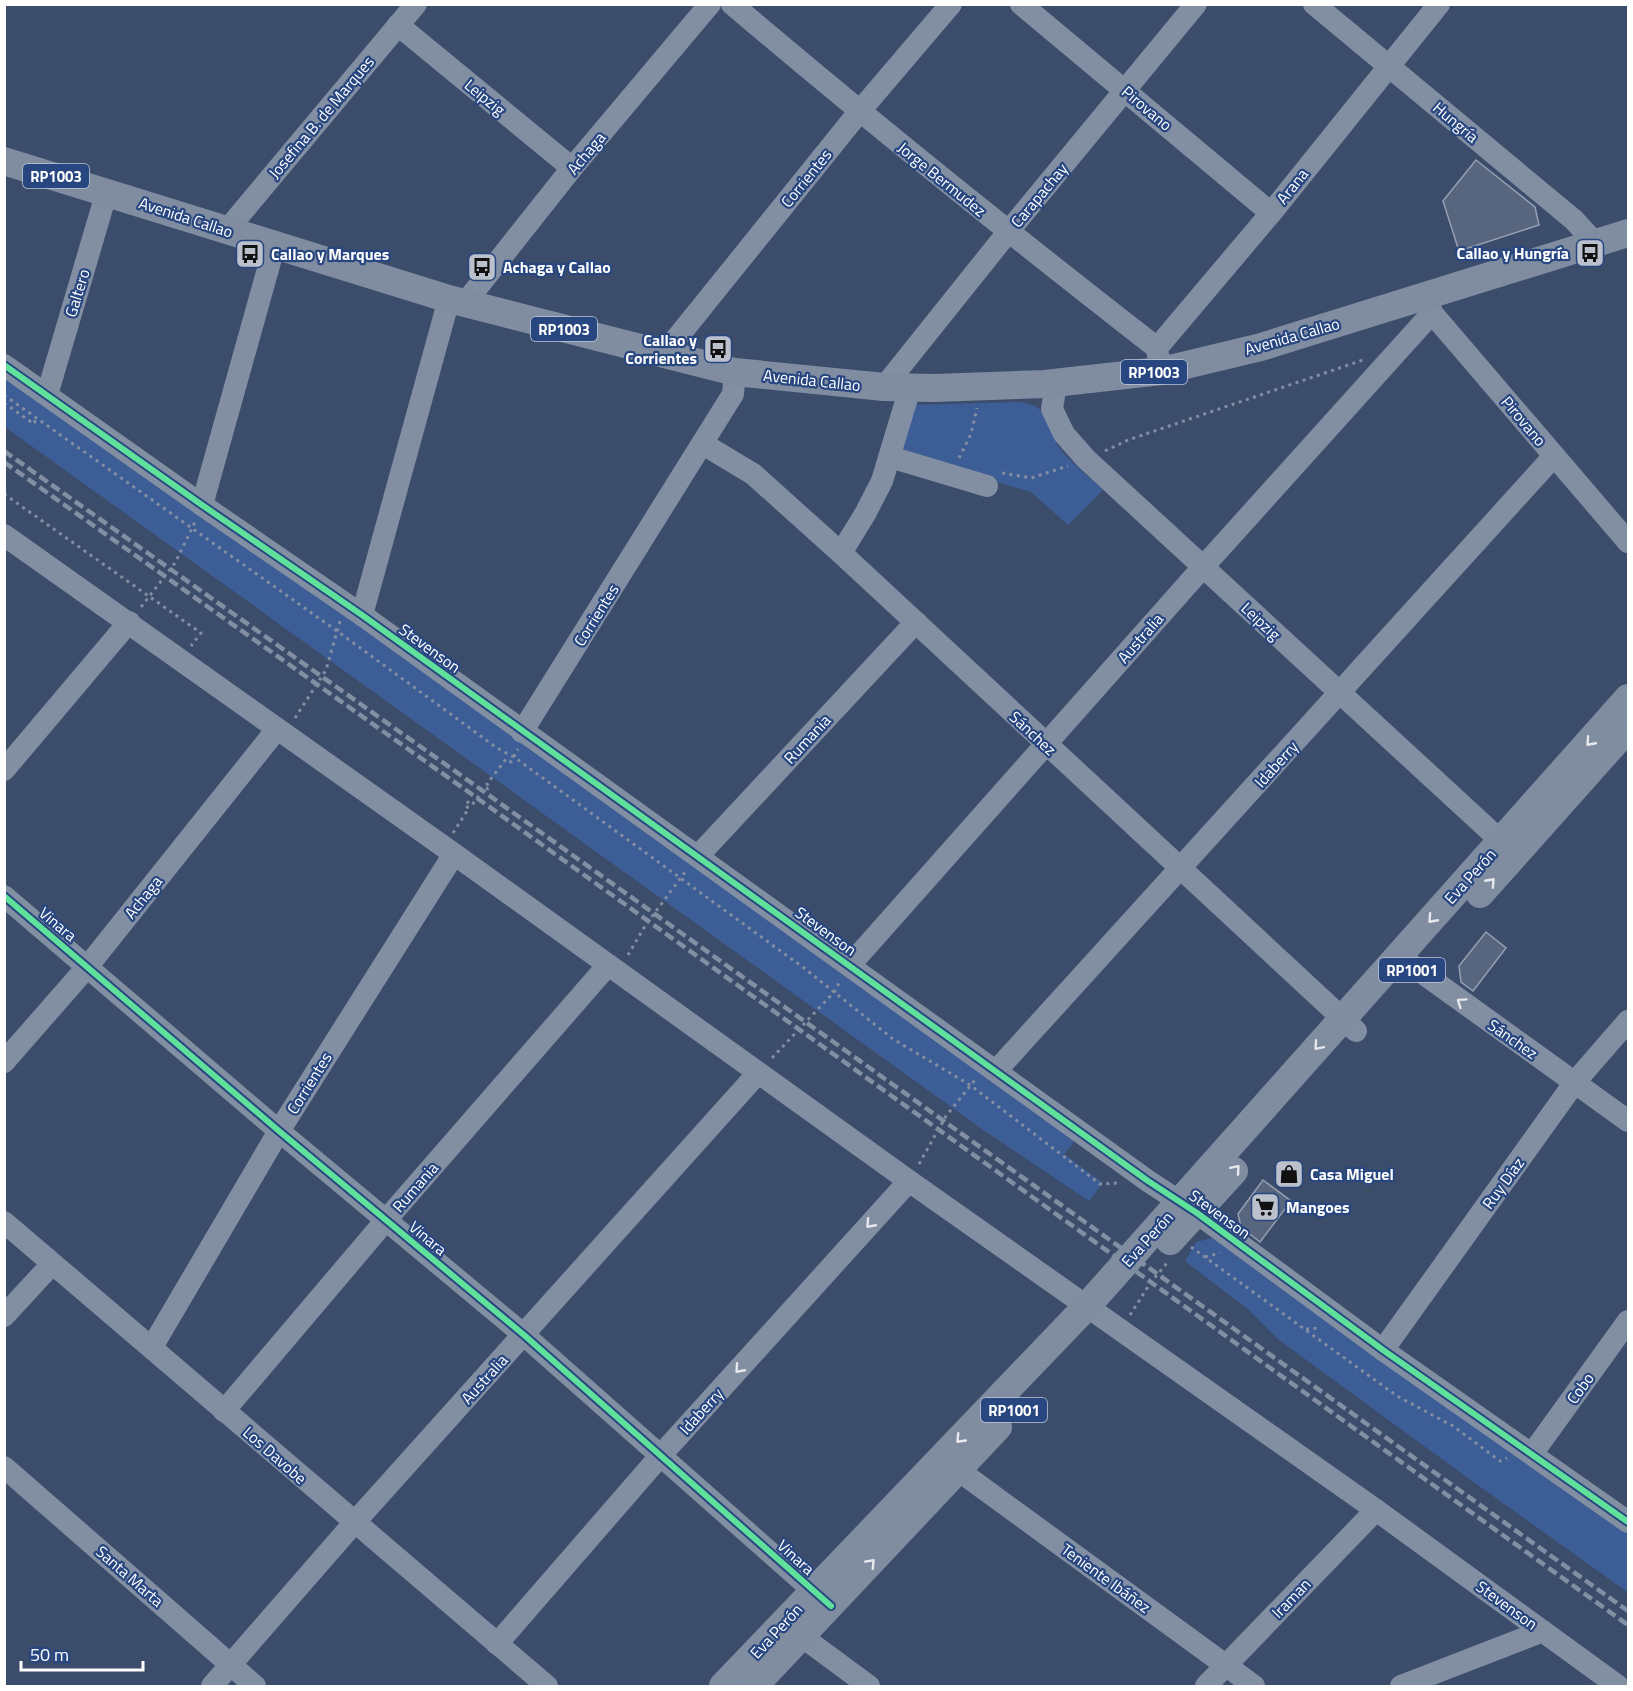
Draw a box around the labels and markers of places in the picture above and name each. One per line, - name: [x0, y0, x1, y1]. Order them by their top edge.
- bus stop icon: Callao y Hungría: [1574, 237, 1606, 269]
- bus stop icon: Callao y Marques: [234, 238, 266, 270]
- place label: Callao y Hungría: [1456, 241, 1569, 265]
- place label: Callao y Marques: [271, 242, 389, 266]
- bus stop icon: Achaga y Callao: [466, 251, 498, 283]
- place label: Achaga y Callao: [503, 255, 611, 279]
- place label: Callao y Corrientes: [625, 328, 697, 370]
- bus stop icon: Callao y Corrientes: [702, 333, 734, 365]
- shop icon: Casa Miguel: [1273, 1158, 1305, 1190]
- place label: Casa Miguel: [1310, 1162, 1394, 1186]
- supermarket icon: Mangoes: [1249, 1191, 1281, 1223]
- place label: Mangoes: [1286, 1195, 1350, 1219]

